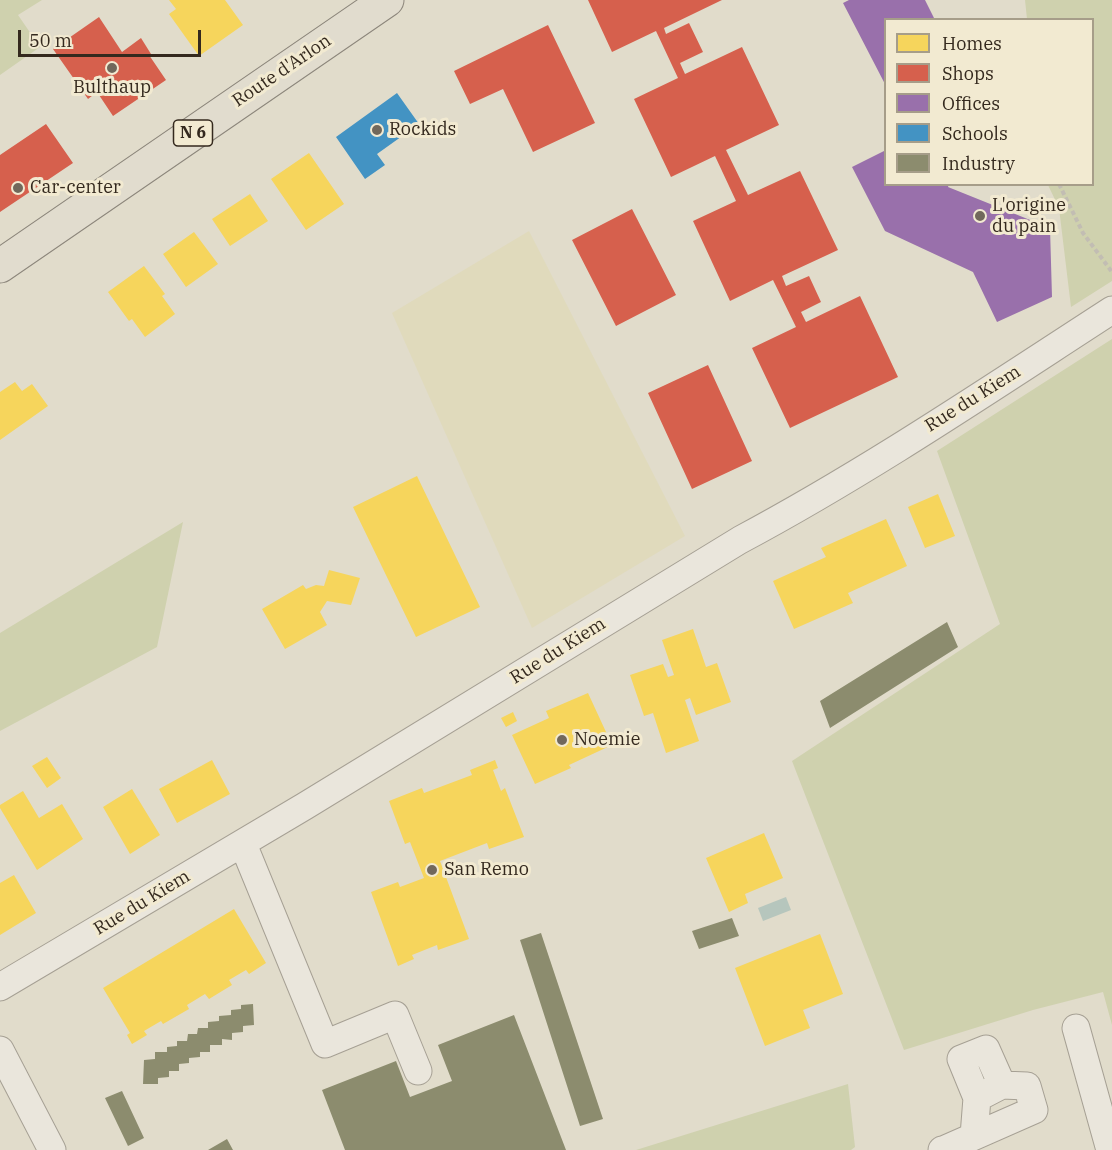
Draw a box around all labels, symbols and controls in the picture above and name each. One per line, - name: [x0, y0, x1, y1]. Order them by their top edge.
- scale bar: [21, 18, 204, 56]
- legend: [884, 18, 1094, 186]
- text: 50 m: [29, 29, 72, 52]
- street label: Route d'Arlon: [229, 30, 335, 112]
- text: Homes: [942, 32, 1002, 55]
- marker: Bulthaup: [105, 61, 119, 75]
- text: Shops: [942, 62, 994, 85]
- place label: Bulthaup: [73, 77, 151, 99]
- text: Offices: [942, 92, 1000, 115]
- place label: Rockids: [389, 119, 456, 141]
- road number: N 6: [174, 120, 212, 146]
- text: Schools: [942, 122, 1008, 145]
- marker: Rockids: [370, 123, 384, 137]
- text: Industry: [942, 152, 1015, 175]
- place label: Car-center: [30, 177, 121, 199]
- marker: Car-center: [11, 181, 25, 195]
- place label: L'origine du pain: [992, 195, 1066, 238]
- marker: L'origine du pain: [973, 209, 987, 223]
- street label: Rue du Kiem: [921, 361, 1025, 437]
- street label: Rue du Kiem: [506, 613, 610, 689]
- place label: Noemie: [574, 729, 640, 751]
- marker: Noemie: [555, 733, 569, 747]
- place label: San Remo: [444, 859, 529, 881]
- marker: San Remo: [425, 863, 439, 877]
- street label: Rue du Kiem: [90, 866, 194, 940]

